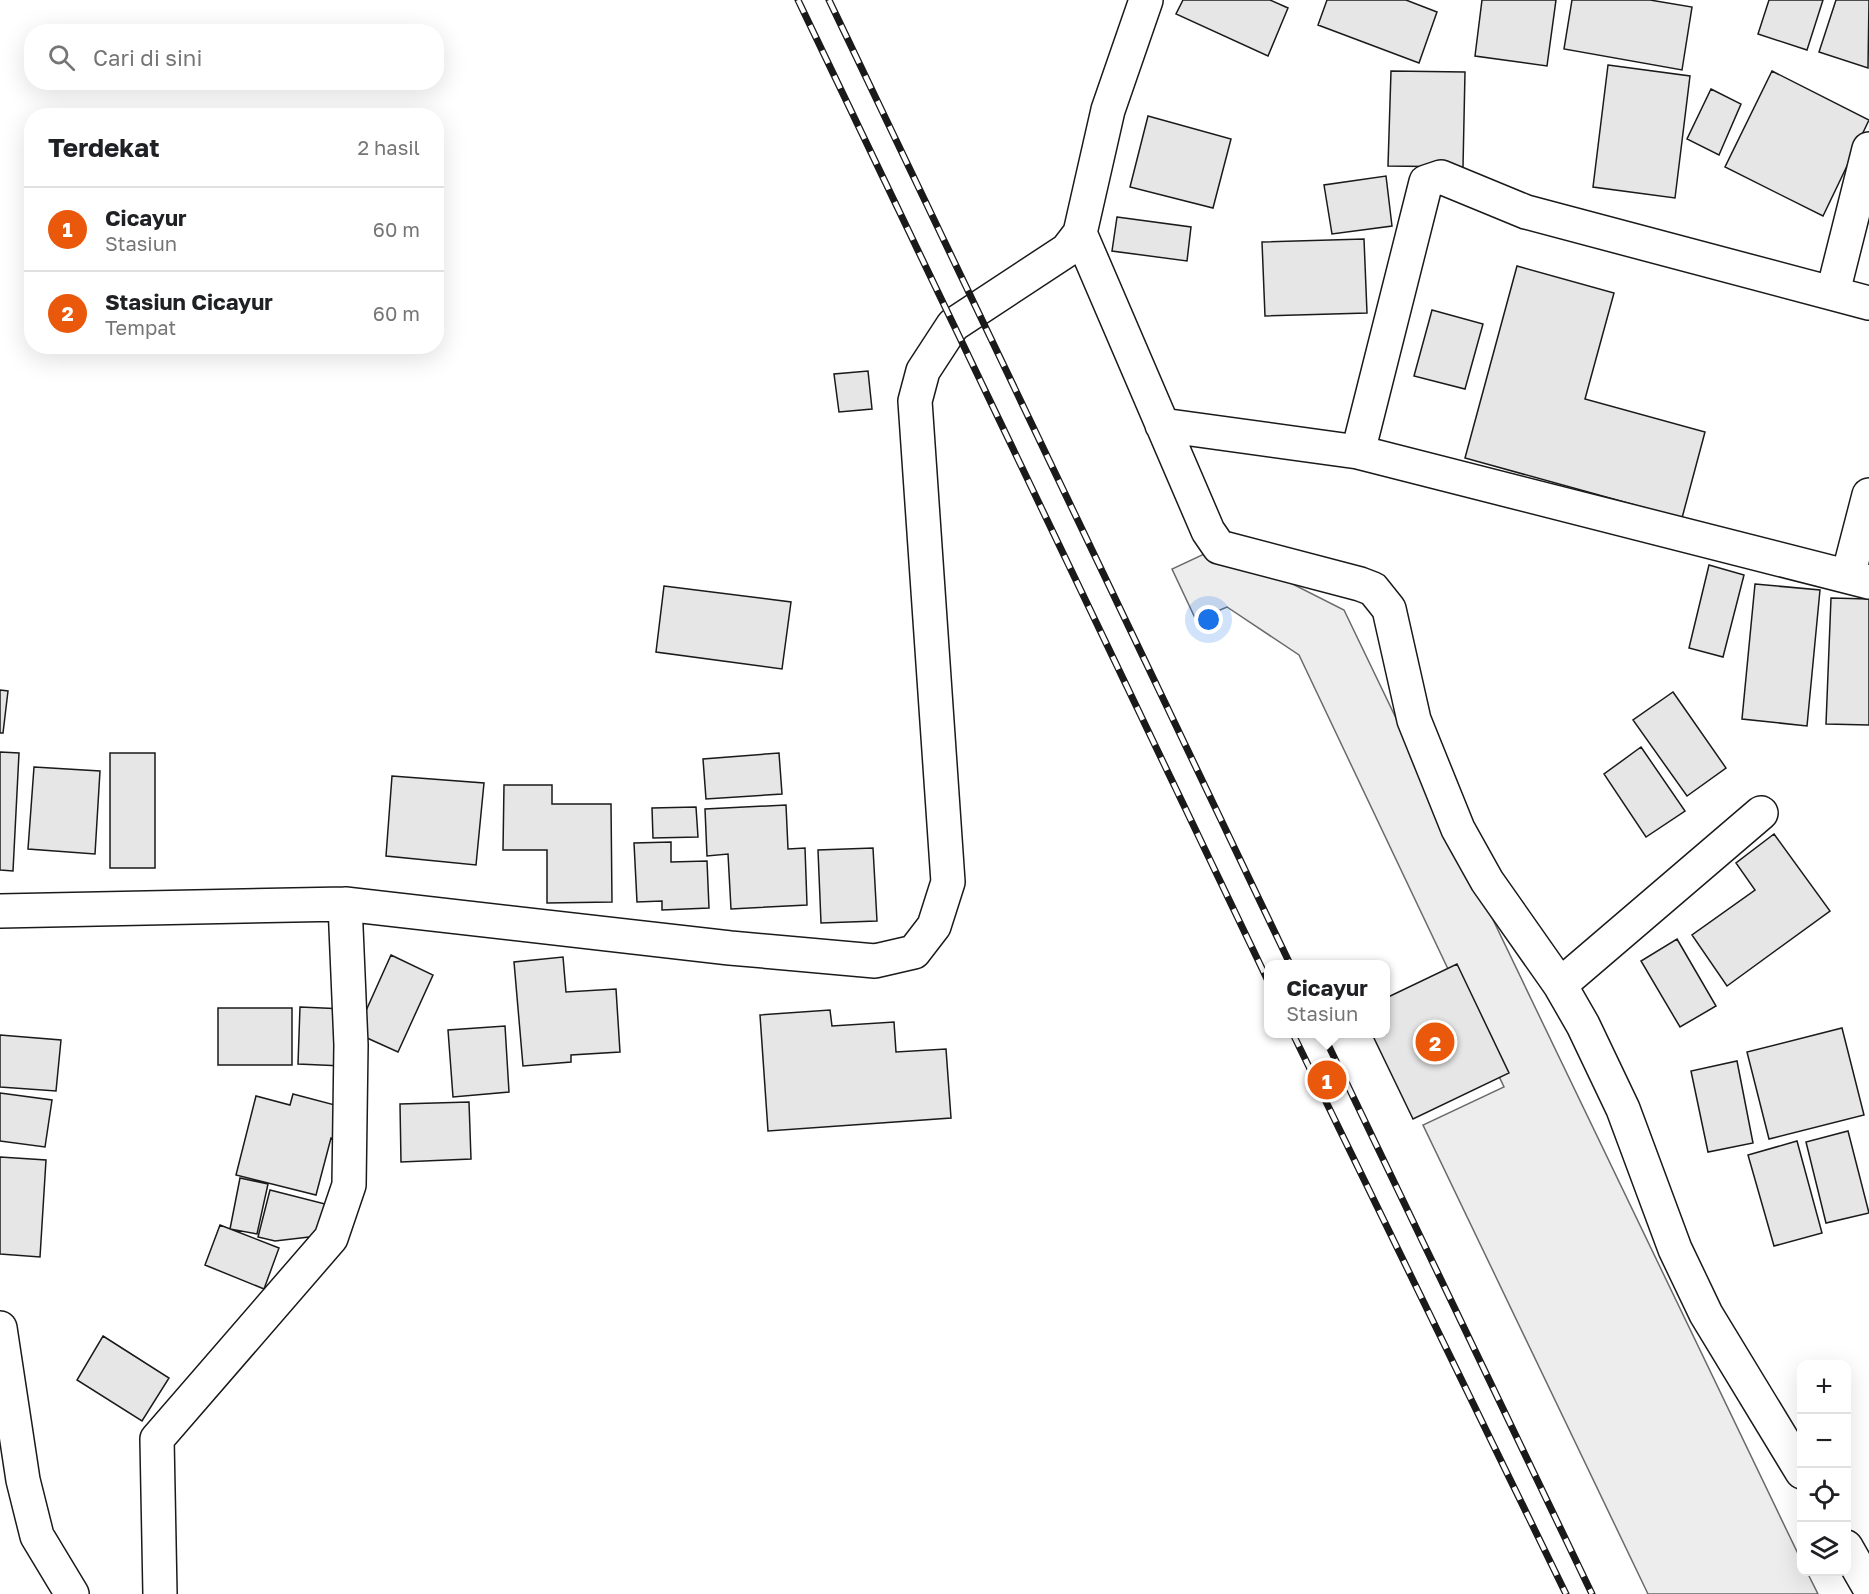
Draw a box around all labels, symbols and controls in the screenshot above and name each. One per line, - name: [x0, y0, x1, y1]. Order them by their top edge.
- search box: [24, 24, 444, 90]
- icon: search: [45, 41, 78, 74]
- text: Cari di sini: [93, 44, 202, 71]
- text: Terdekat: [48, 132, 160, 163]
- text: 2 hasil: [357, 135, 420, 159]
- text: Cicayur: [105, 204, 187, 231]
- text: 1: [62, 217, 73, 241]
- text: 60 m: [373, 217, 420, 241]
- text: Stasiun: [105, 231, 177, 255]
- text: Stasiun Cicayur: [105, 288, 273, 315]
- text: 2: [61, 301, 74, 325]
- text: 60 m: [373, 301, 420, 325]
- text: Tempat: [105, 315, 176, 339]
- your location: [1194, 605, 1223, 634]
- popup: [1264, 960, 1390, 1038]
- text: Cicayur: [1286, 974, 1368, 1001]
- text: Stasiun: [1286, 1001, 1358, 1025]
- pin: 2: [1416, 1020, 1454, 1064]
- pin: 1: [1308, 1058, 1346, 1102]
- map controls: [1797, 1360, 1851, 1576]
- button: +: [1797, 1360, 1851, 1414]
- button: −: [1797, 1414, 1851, 1468]
- button: locate: [1797, 1468, 1851, 1522]
- button: layers: [1797, 1522, 1851, 1576]

